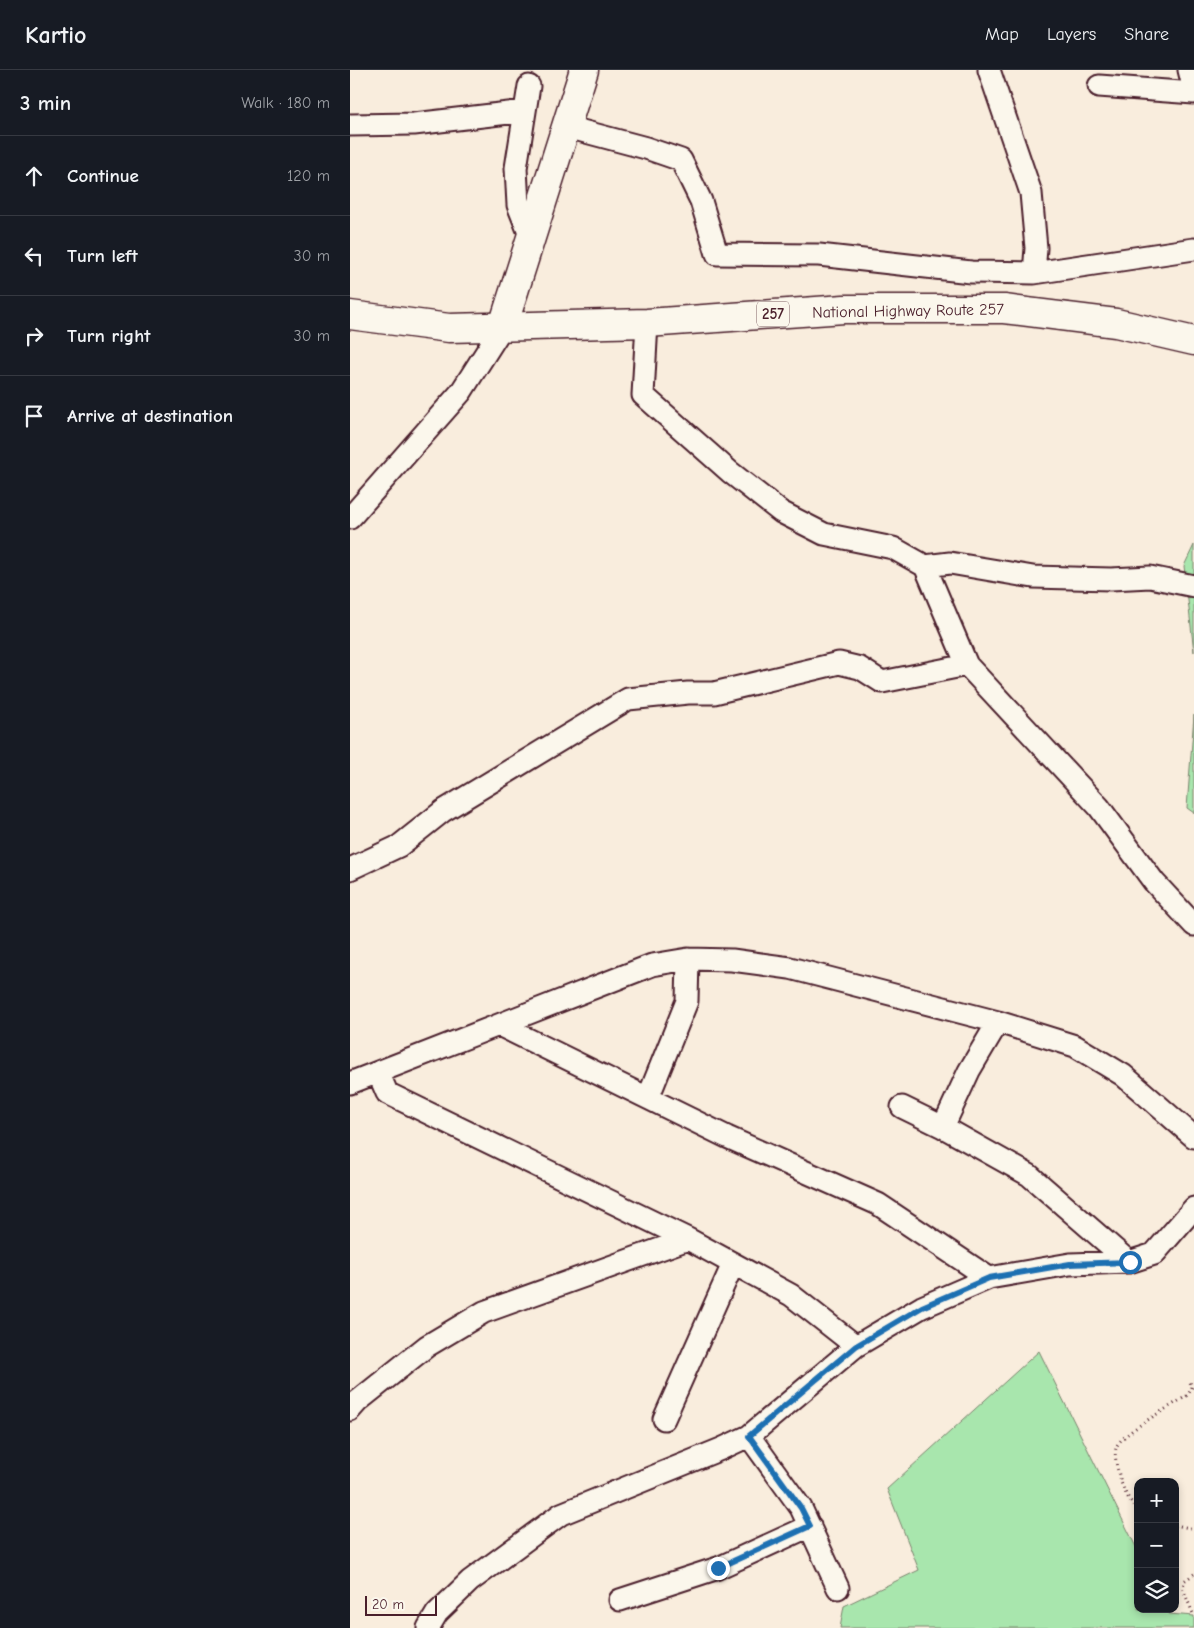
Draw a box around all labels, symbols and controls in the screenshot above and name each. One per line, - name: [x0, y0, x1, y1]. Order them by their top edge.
- text: Kartio: [25, 21, 87, 49]
- text: Map: [985, 24, 1019, 45]
- text: Layers: [1047, 24, 1096, 45]
- text: Share: [1124, 24, 1169, 45]
- text: 3 min: [20, 91, 71, 115]
- text: Walk · 180 m: [241, 94, 330, 112]
- icon: ahead: [20, 162, 48, 190]
- text: Continue: [67, 165, 139, 187]
- text: 120 m: [287, 167, 330, 185]
- icon: left: [20, 242, 48, 270]
- text: Turn left: [67, 245, 138, 267]
- text: 30 m: [294, 247, 330, 265]
- street label: National Highway Route 257: [812, 300, 1004, 322]
- road number: 257: [757, 302, 789, 326]
- icon: right: [20, 322, 48, 350]
- text: Turn right: [67, 325, 151, 347]
- text: 30 m: [294, 327, 330, 345]
- icon: arrive: [20, 402, 48, 430]
- text: Arrive at destination: [67, 405, 233, 427]
- route start: [1119, 1251, 1142, 1274]
- map controls: [1134, 1478, 1179, 1613]
- button: +: [1134, 1478, 1179, 1523]
- button: −: [1134, 1523, 1179, 1568]
- route end: [707, 1557, 730, 1580]
- button: layers: [1134, 1568, 1179, 1613]
- scale bar: [365, 1593, 438, 1616]
- text: 20 m: [372, 1596, 404, 1613]

